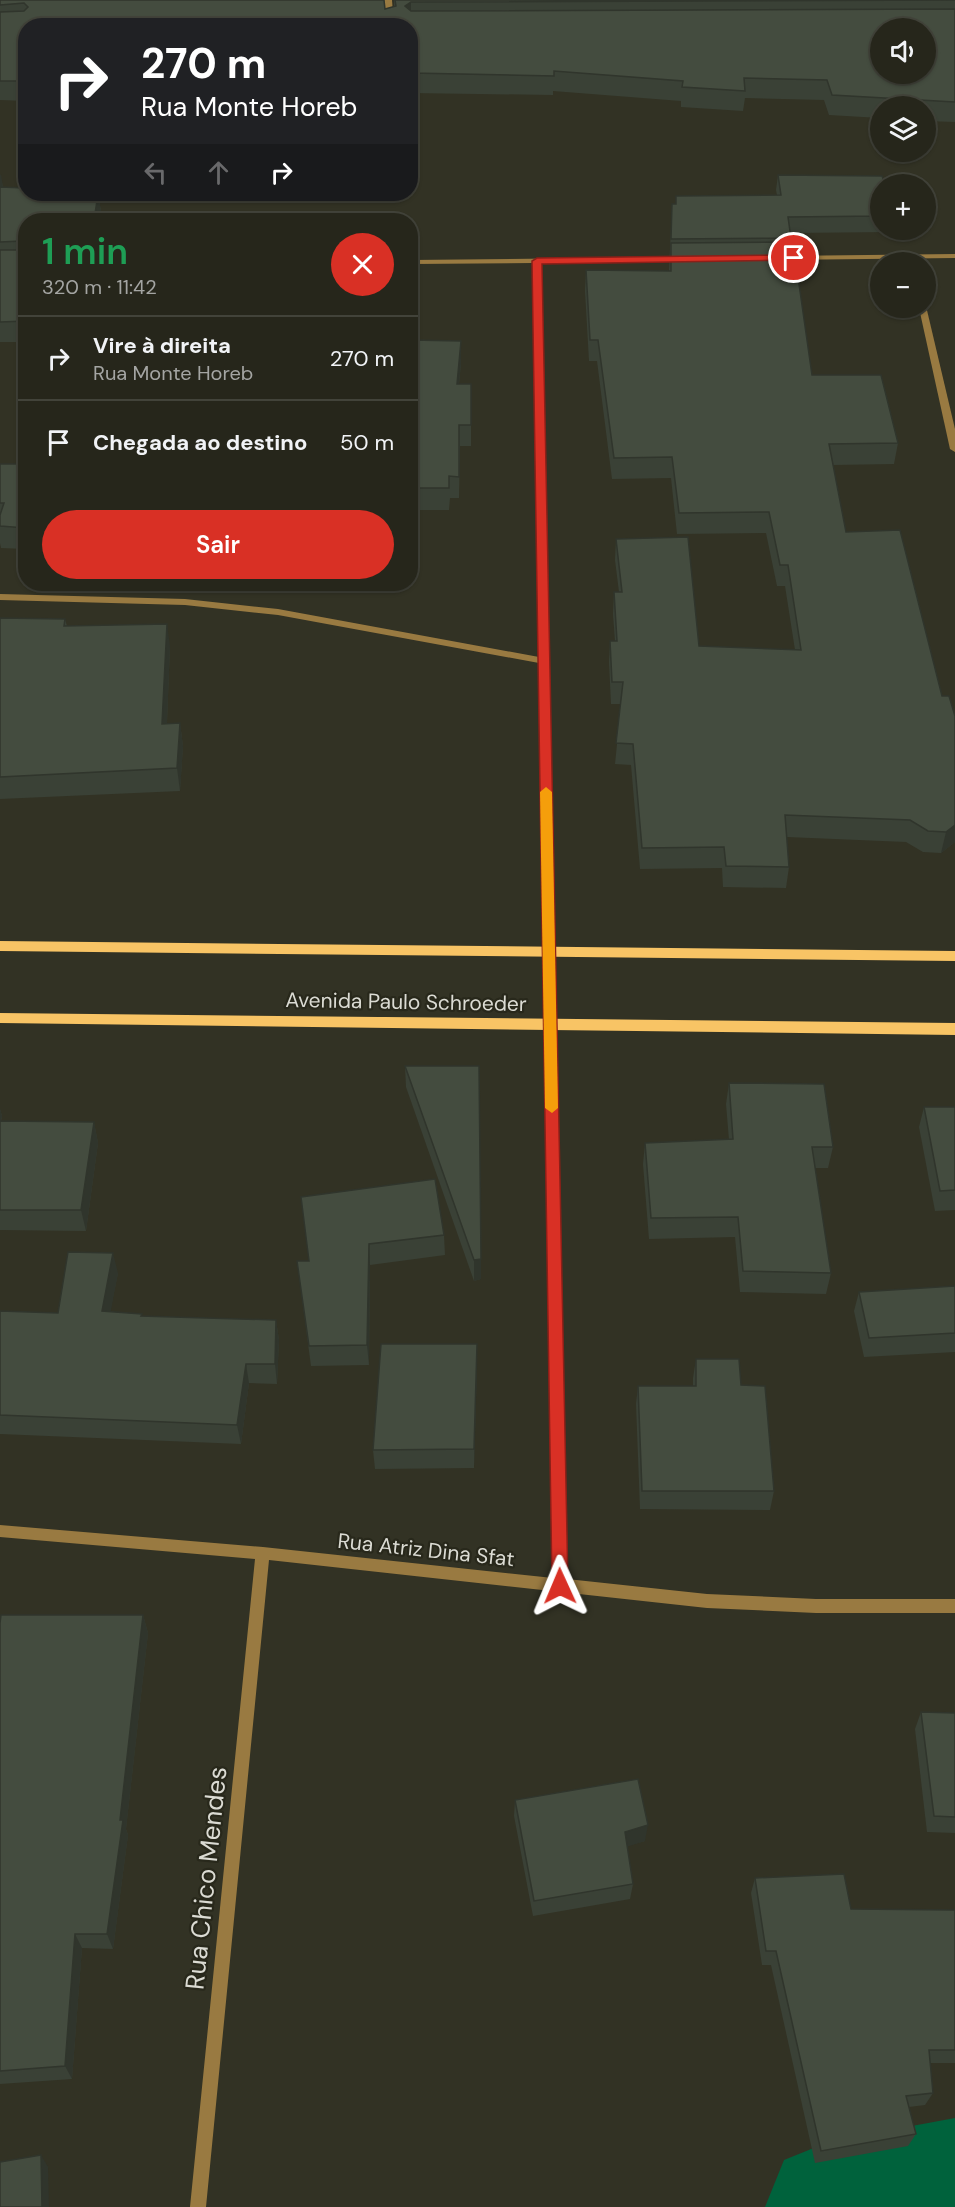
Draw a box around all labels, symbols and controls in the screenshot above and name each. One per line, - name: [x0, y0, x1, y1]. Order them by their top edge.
- map controls: [870, 18, 936, 318]
- button: sound: [870, 18, 936, 84]
- text: 270 m: [141, 36, 266, 91]
- icon: right: [42, 42, 120, 120]
- text: Rua Monte Horeb: [141, 89, 357, 124]
- button: layers: [870, 96, 936, 162]
- icon: left: [139, 156, 172, 189]
- icon: ahead: [202, 156, 235, 189]
- icon: right: [265, 156, 298, 189]
- button: +: [870, 174, 936, 240]
- text: 1 min: [42, 228, 128, 275]
- pin: [768, 232, 819, 283]
- button: close: [331, 233, 394, 296]
- icon: arrive: [777, 241, 810, 274]
- button: −: [870, 252, 936, 318]
- text: 320 m · 11:42: [42, 274, 157, 300]
- text: Vire à direita: [93, 331, 231, 360]
- icon: right: [42, 342, 75, 375]
- text: 270 m: [330, 344, 394, 373]
- text: Rua Monte Horeb: [93, 360, 253, 386]
- icon: arrive: [42, 426, 75, 459]
- text: Chegada ao destino: [93, 428, 307, 457]
- text: 50 m: [340, 428, 394, 457]
- button: Sair: [42, 510, 394, 579]
- street label: Avenida Paulo Schroeder: [285, 986, 527, 1018]
- street label: Rua Atriz Dina Sfat: [336, 1527, 516, 1573]
- position arrow: [528, 1554, 592, 1618]
- street label: Rua Chico Mendes: [177, 1765, 235, 1991]

